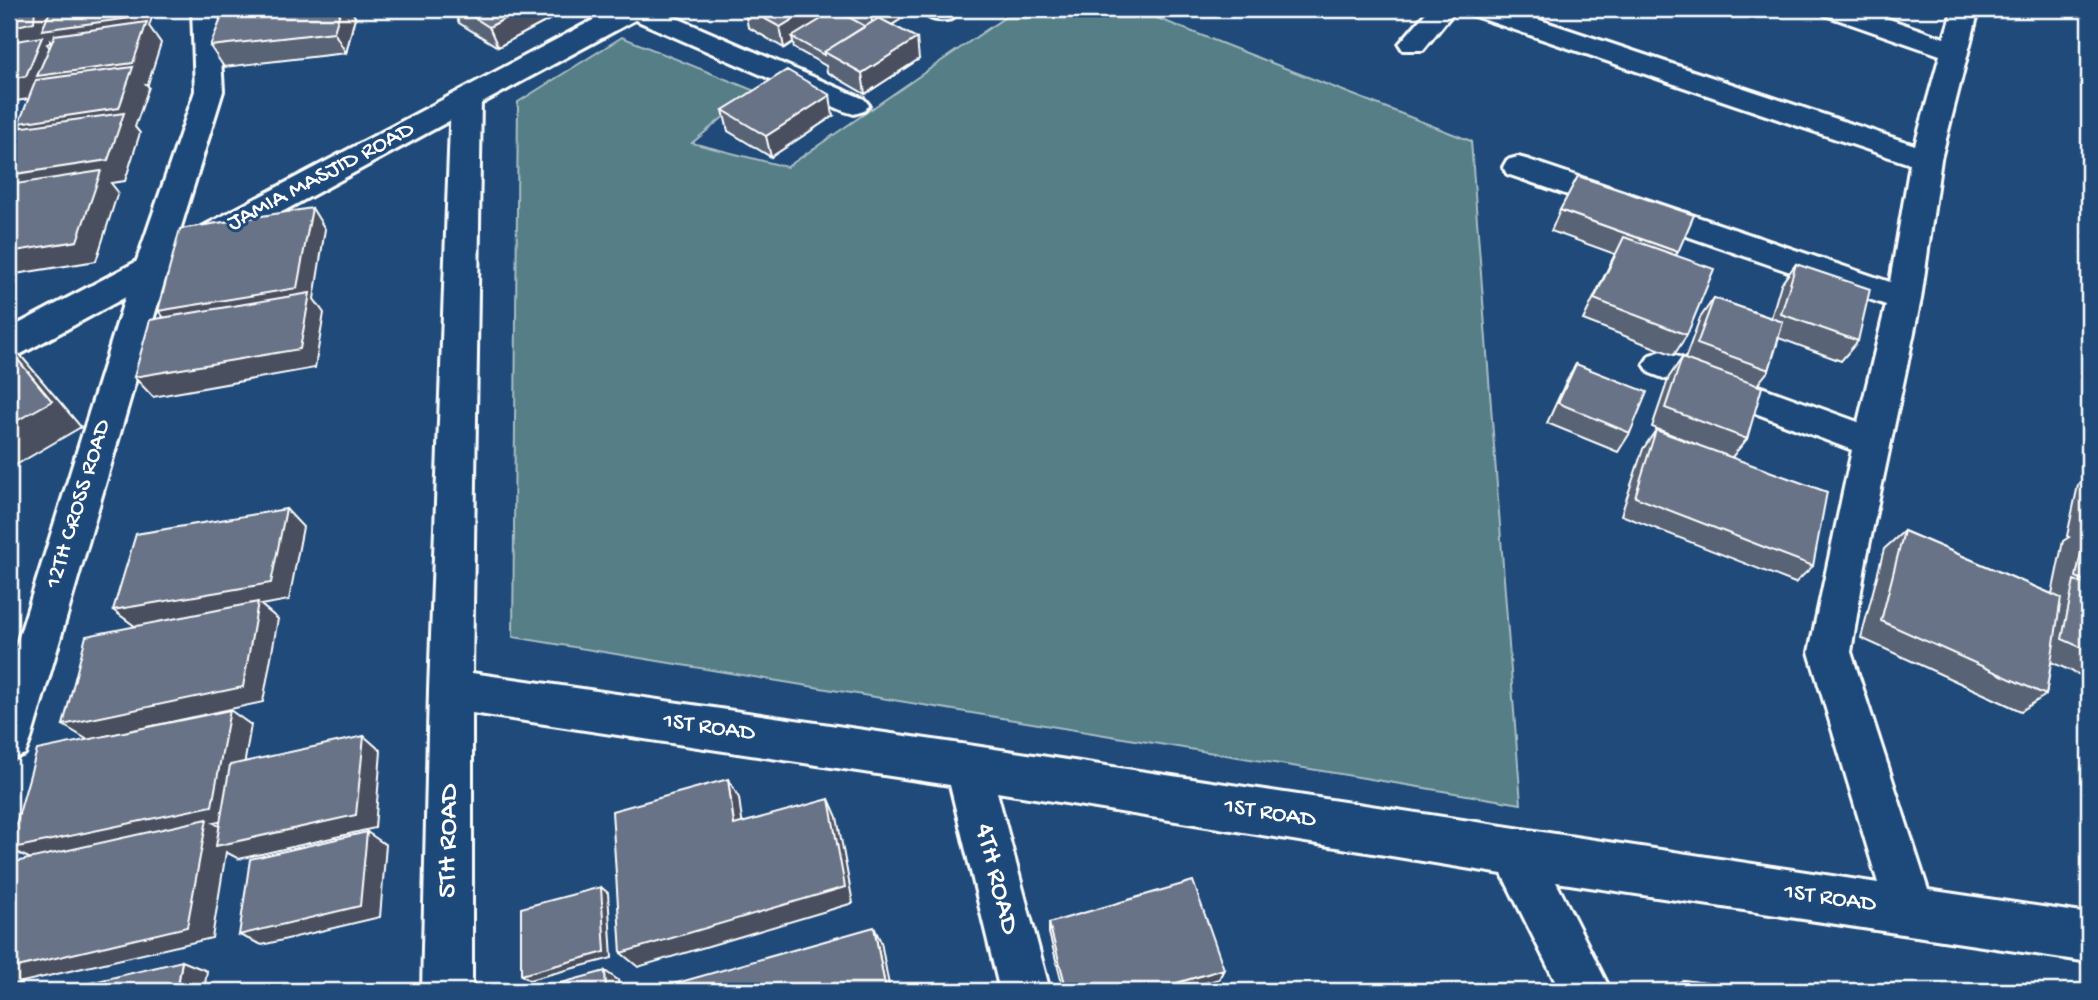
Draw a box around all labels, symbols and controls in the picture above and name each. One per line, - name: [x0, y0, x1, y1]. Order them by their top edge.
- street label: JAMIA MASJID ROAD: [222, 115, 420, 239]
- street label: 12TH CROSS ROAD: [39, 416, 119, 593]
- street label: 1ST ROAD: [660, 707, 757, 749]
- street label: 5TH ROAD: [432, 783, 467, 898]
- street label: 1ST ROAD: [1221, 792, 1318, 836]
- street label: 4TH ROAD: [966, 820, 1026, 939]
- street label: 1ST ROAD: [1781, 878, 1878, 920]

